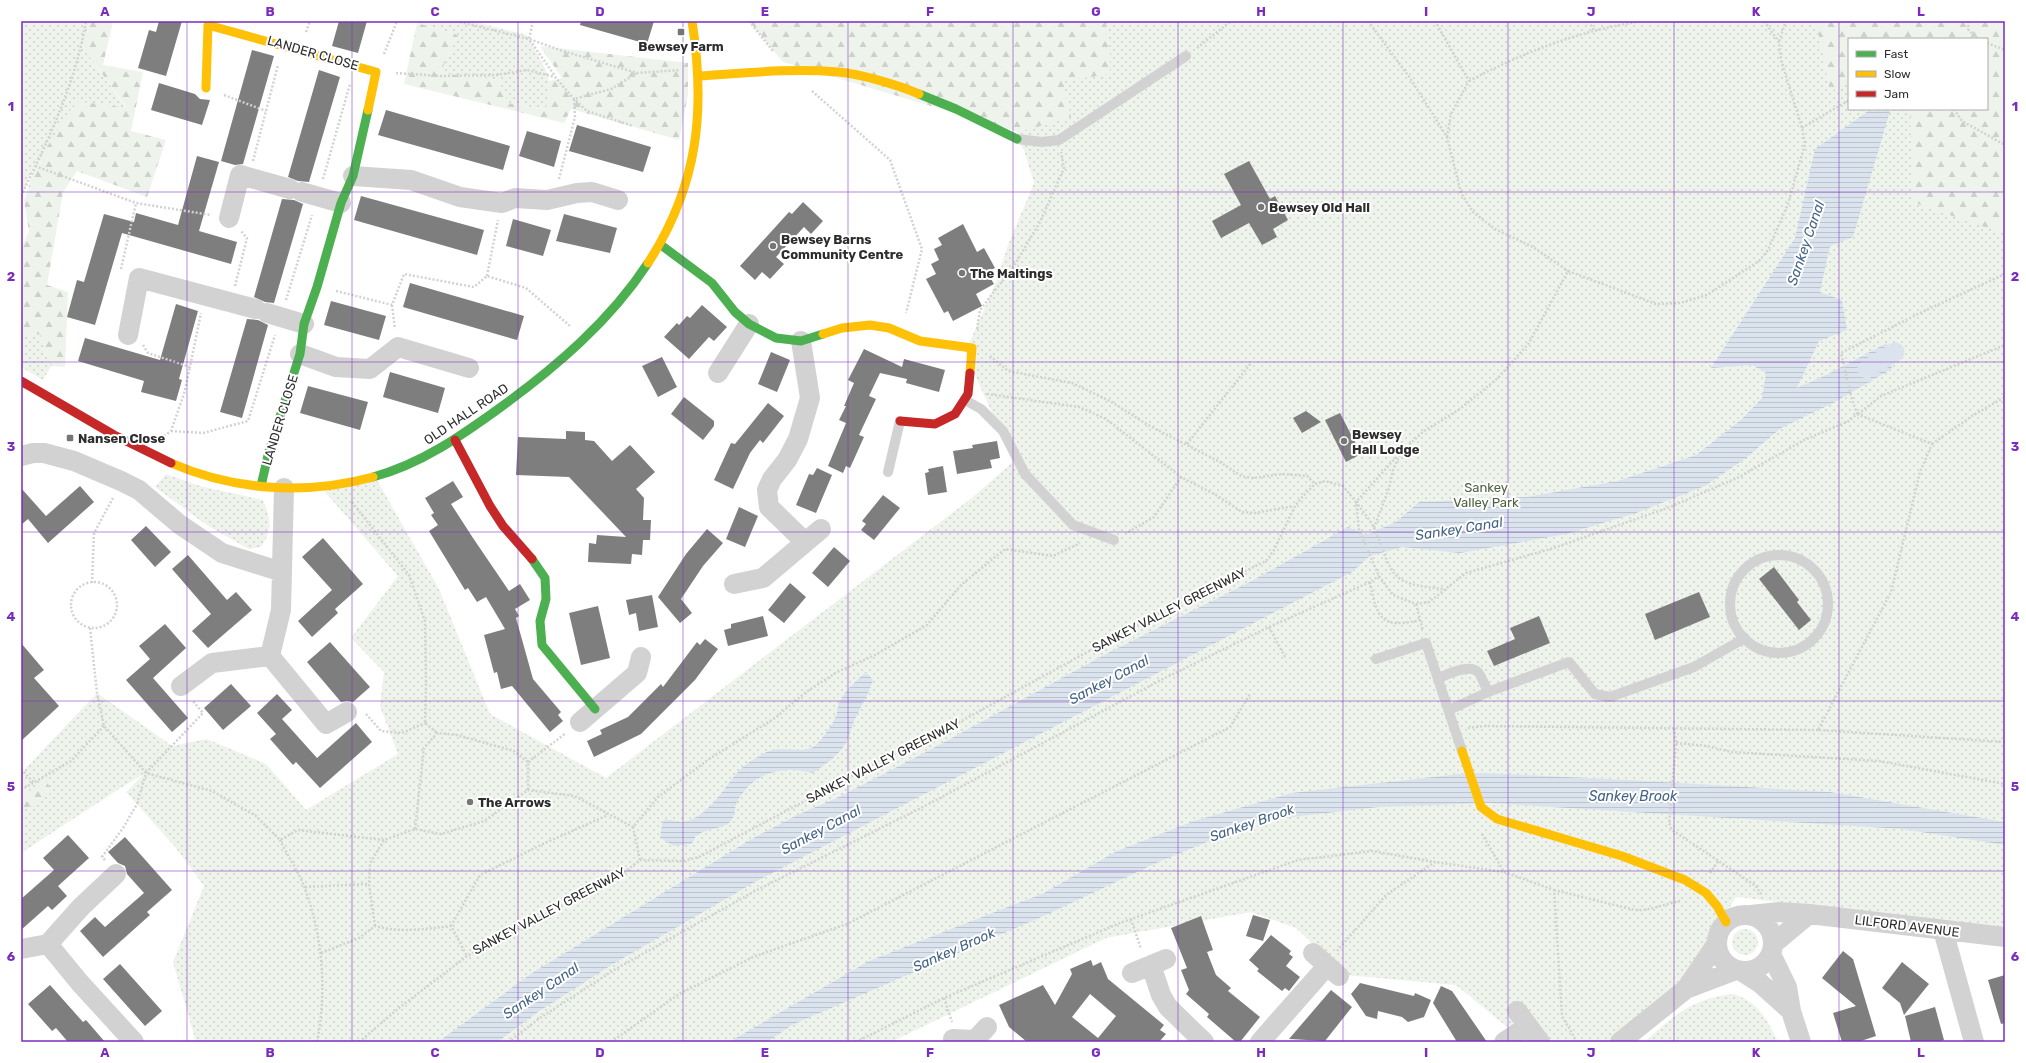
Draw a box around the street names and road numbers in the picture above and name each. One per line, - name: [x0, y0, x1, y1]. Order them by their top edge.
- street label: LANDER CLOSE: [266, 33, 360, 73]
- street label: LANDER CLOSE: [259, 373, 301, 467]
- street label: OLD HALL ROAD: [421, 380, 511, 448]
- street label: SANKEY VALLEY GREENWAY: [1089, 564, 1249, 655]
- street label: SANKEY VALLEY GREENWAY: [803, 715, 963, 806]
- street label: SANKEY VALLEY GREENWAY: [470, 864, 629, 958]
- street label: LILFORD AVENUE: [1854, 912, 1960, 940]

